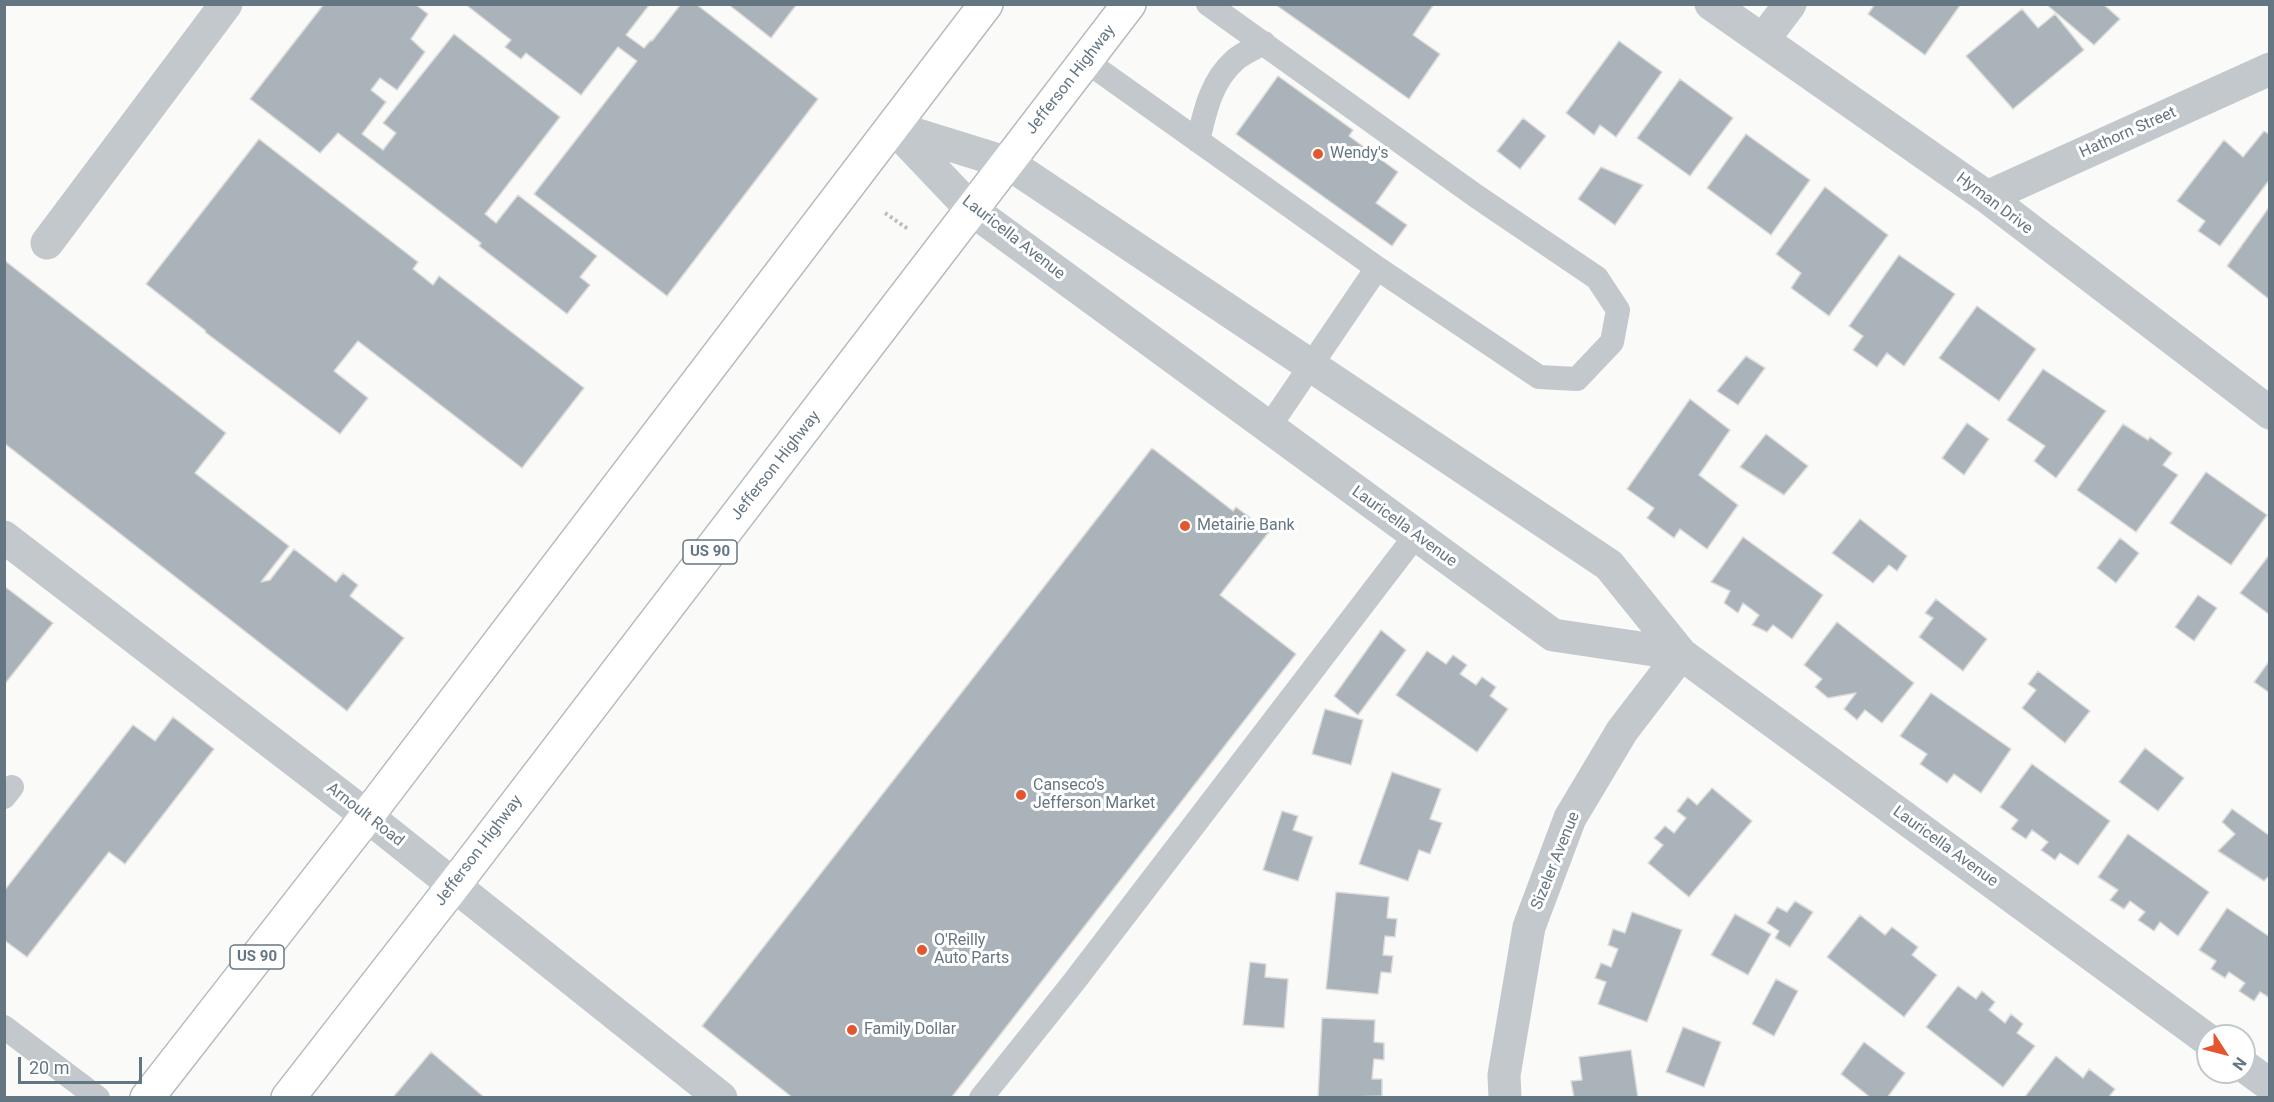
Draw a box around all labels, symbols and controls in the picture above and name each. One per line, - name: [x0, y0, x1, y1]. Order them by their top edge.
- street label: Jefferson Highway: [1022, 21, 1120, 139]
- street label: Hathorn Street: [2077, 103, 2179, 163]
- place label: Wendy's: [1330, 144, 1388, 164]
- marker: Wendy's: [1311, 147, 1325, 161]
- street label: Hyman Drive: [1952, 169, 2036, 239]
- street label: Lauricella Avenue: [958, 192, 1068, 284]
- street label: Jefferson Highway: [727, 407, 825, 525]
- street label: Lauricella Avenue: [1348, 482, 1460, 572]
- place label: Metairie Bank: [1197, 516, 1295, 536]
- marker: Metairie Bank: [1178, 519, 1192, 533]
- road number: US 90: [683, 540, 737, 564]
- place label: Canseco's Jefferson Market: [1033, 776, 1155, 814]
- street label: Arnoult Road: [323, 779, 407, 851]
- marker: Canseco's Jefferson Market: [1014, 788, 1028, 802]
- street label: Jefferson Highway: [431, 792, 527, 910]
- street label: Lauricella Avenue: [1889, 802, 2001, 892]
- street label: Sizeler Avenue: [1528, 809, 1584, 913]
- place label: O'Reilly Auto Parts: [934, 931, 1009, 969]
- marker: O'Reilly Auto Parts: [915, 943, 929, 957]
- road number: US 90: [230, 945, 284, 969]
- place label: Family Dollar: [864, 1020, 956, 1040]
- marker: Family Dollar: [845, 1023, 859, 1037]
- north arrow: [2196, 1024, 2256, 1084]
- scale bar: [21, 1045, 146, 1083]
- text: N: [2228, 1054, 2250, 1074]
- text: 20 m: [29, 1057, 69, 1078]

